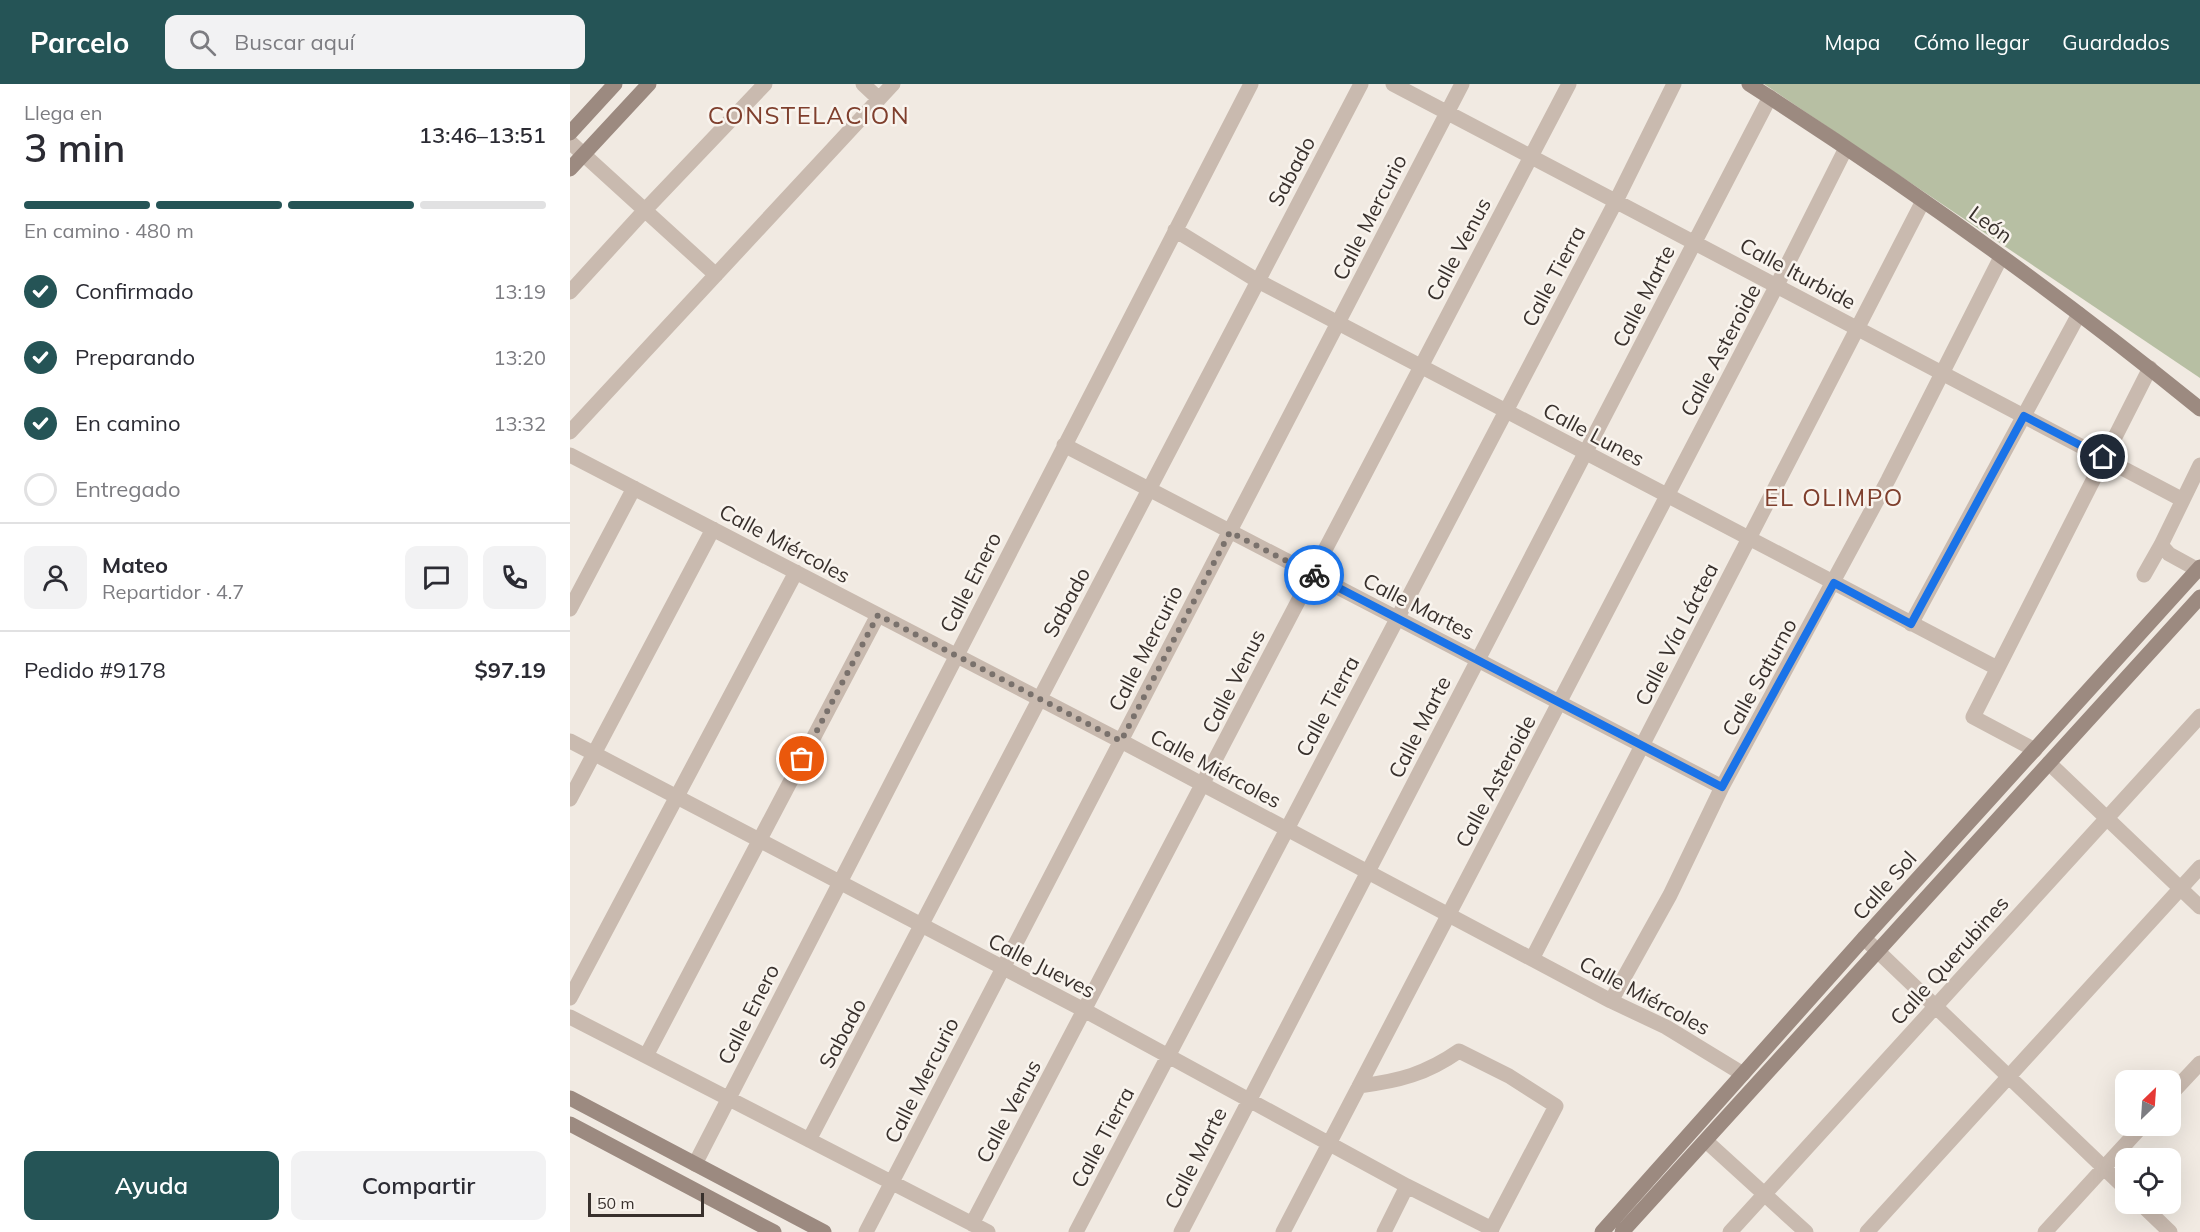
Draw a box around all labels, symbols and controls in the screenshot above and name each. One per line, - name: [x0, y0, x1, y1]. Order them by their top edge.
- search box: [165, 15, 585, 69]
- text: Parcelo: [30, 25, 129, 60]
- icon: search: [186, 26, 219, 59]
- text: Buscar aquí: [234, 28, 355, 56]
- text: Mapa: [1825, 29, 1880, 55]
- text: Cómo llegar: [1913, 29, 2029, 55]
- text: Guardados: [2062, 29, 2170, 55]
- text: Llega en: [24, 100, 102, 125]
- district label: CONSTELACION: [708, 100, 910, 130]
- text: 13:46–13:51: [419, 121, 546, 149]
- text: 3 min: [24, 123, 125, 172]
- street label: Sabado: [1262, 132, 1320, 210]
- street label: Calle Mercurio: [1326, 150, 1412, 284]
- street label: Calle Venus: [1420, 193, 1496, 305]
- street label: León: [1964, 200, 2018, 248]
- text: En camino · 480 m: [24, 218, 194, 243]
- street label: Calle Tierra: [1516, 221, 1590, 331]
- street label: Calle Iturbide: [1736, 232, 1860, 314]
- street label: Calle Marte: [1606, 241, 1680, 351]
- icon: check: [24, 275, 57, 308]
- text: Confirmado: [75, 277, 194, 305]
- text: 13:19: [493, 279, 546, 304]
- street label: Calle Asteroide: [1674, 279, 1766, 421]
- icon: check: [24, 341, 57, 374]
- text: Preparando: [75, 343, 195, 371]
- text: 13:20: [493, 345, 546, 370]
- street label: Calle Lunes: [1539, 396, 1649, 472]
- icon: check: [24, 407, 57, 440]
- text: En camino: [75, 409, 181, 437]
- text: 13:32: [493, 411, 546, 436]
- pin: [2077, 431, 2128, 482]
- icon: home: [2086, 440, 2119, 473]
- text: Entregado: [75, 475, 181, 503]
- district label: EL OLIMPO: [1764, 482, 1904, 512]
- street label: Calle Miércoles: [715, 498, 855, 588]
- street label: Calle Enero: [934, 528, 1006, 636]
- courier: [1284, 545, 1344, 605]
- button: person: [24, 546, 87, 609]
- button: chat: [405, 546, 468, 609]
- button: phone: [483, 546, 546, 609]
- text: Mateo: [102, 551, 168, 579]
- street label: Calle Vía Láctea: [1629, 558, 1723, 710]
- icon: bike: [1298, 559, 1331, 592]
- street label: Sabado: [1037, 563, 1095, 641]
- street label: Calle Martes: [1359, 567, 1479, 645]
- text: Repartidor · 4.7: [102, 579, 244, 604]
- street label: Calle Mercurio: [1102, 581, 1188, 715]
- street label: Calle Saturno: [1716, 614, 1802, 740]
- street label: Calle Venus: [1196, 625, 1270, 737]
- street label: Calle Tierra: [1290, 651, 1364, 761]
- text: Pedido #9178: [24, 656, 166, 684]
- text: $97.19: [475, 656, 546, 684]
- street label: Calle Marte: [1382, 672, 1456, 782]
- street label: Calle Asteroide: [1449, 710, 1541, 852]
- street label: Calle Miércoles: [1146, 723, 1286, 813]
- pin: [776, 733, 827, 784]
- icon: bag: [785, 742, 818, 775]
- street label: Calle Sol: [1846, 845, 1922, 925]
- street label: Calle Querubines: [1884, 890, 2014, 1030]
- street label: Calle Jueves: [984, 927, 1100, 1003]
- street label: Calle Miércoles: [1575, 950, 1715, 1040]
- street label: Calle Enero: [712, 960, 784, 1068]
- street label: Sabado: [813, 994, 871, 1072]
- street label: Calle Mercurio: [878, 1013, 964, 1147]
- street label: Calle Venus: [970, 1055, 1046, 1167]
- north arrow: [2115, 1070, 2181, 1136]
- map controls: [2115, 1070, 2181, 1214]
- street label: Calle Tierra: [1065, 1082, 1139, 1192]
- street label: Calle Marte: [1158, 1103, 1232, 1213]
- button: locate: [2115, 1148, 2181, 1214]
- button: Ayuda: [24, 1151, 279, 1220]
- button: Compartir: [291, 1151, 546, 1220]
- scale bar: [588, 1190, 704, 1218]
- text: 50 m: [597, 1193, 634, 1213]

